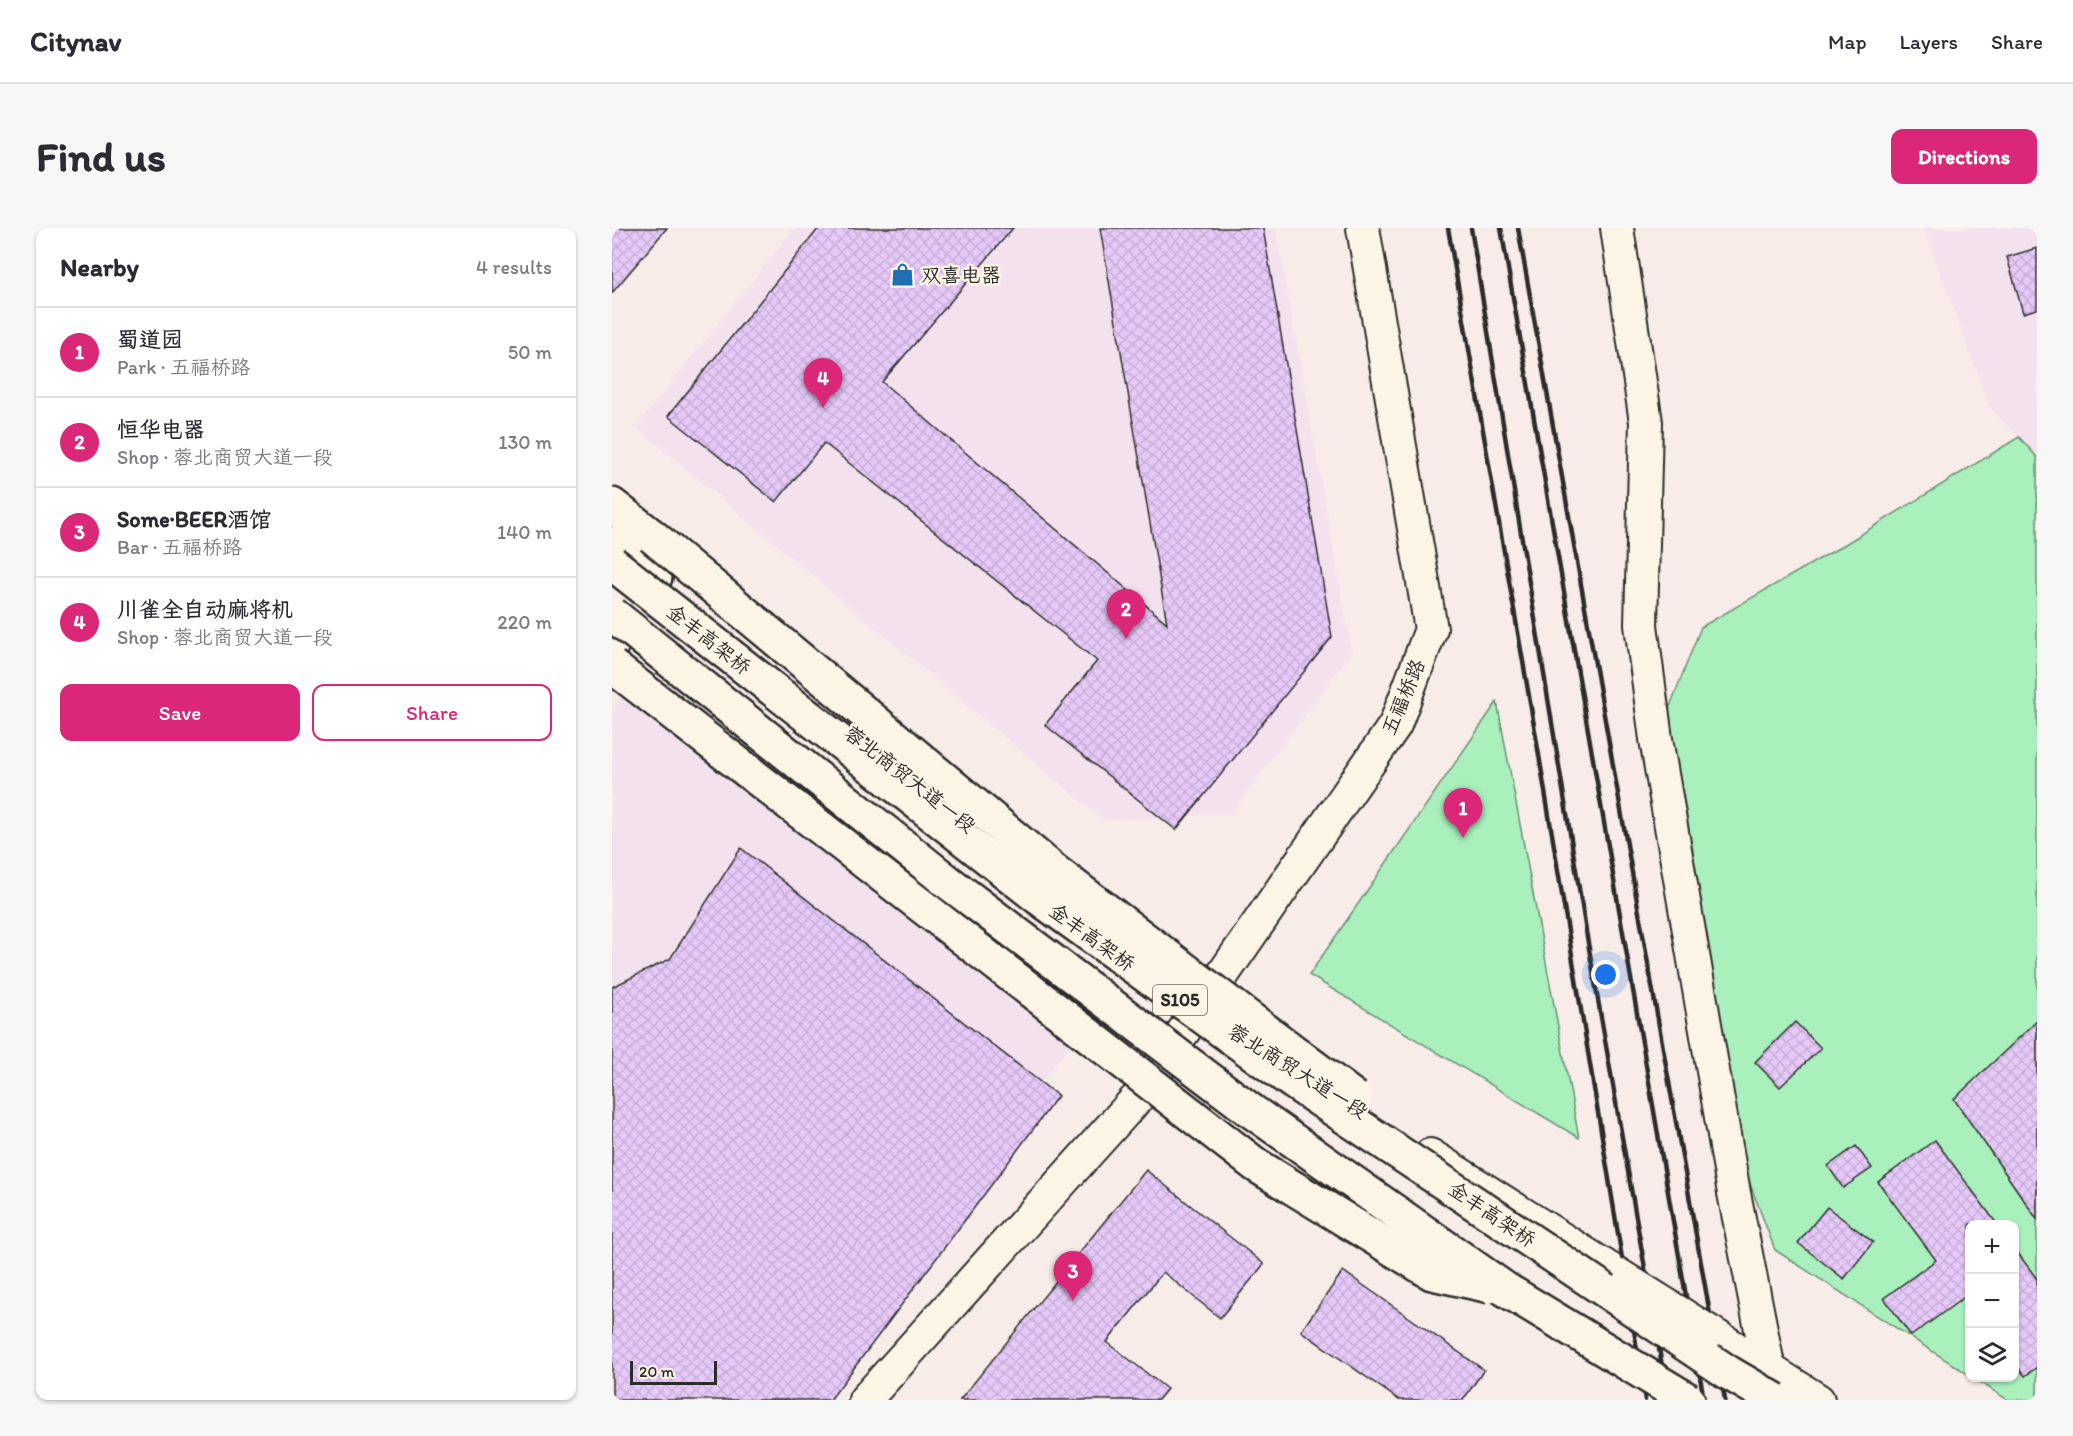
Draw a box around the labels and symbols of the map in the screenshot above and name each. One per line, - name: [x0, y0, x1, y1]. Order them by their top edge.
- shop icon: 双喜电器: [890, 262, 916, 288]
- place label: 双喜电器: [921, 263, 1001, 287]
- pin: 4: [804, 358, 842, 408]
- pin: 2: [1106, 590, 1146, 639]
- street label: 金丰高架桥: [662, 599, 756, 679]
- street label: 五福桥路: [1376, 655, 1430, 739]
- street label: 蓉北商贸大道一段: [840, 720, 980, 838]
- pin: 1: [1444, 788, 1482, 838]
- street label: 金丰高架桥: [1044, 898, 1140, 976]
- your location: [1591, 960, 1620, 989]
- road number: S105: [1153, 985, 1207, 1015]
- street label: 蓉北商贸大道一段: [1224, 1018, 1372, 1124]
- street label: 金丰高架桥: [1444, 1176, 1540, 1252]
- pin: 3: [1054, 1252, 1092, 1301]
- scale bar: [630, 1358, 717, 1386]

